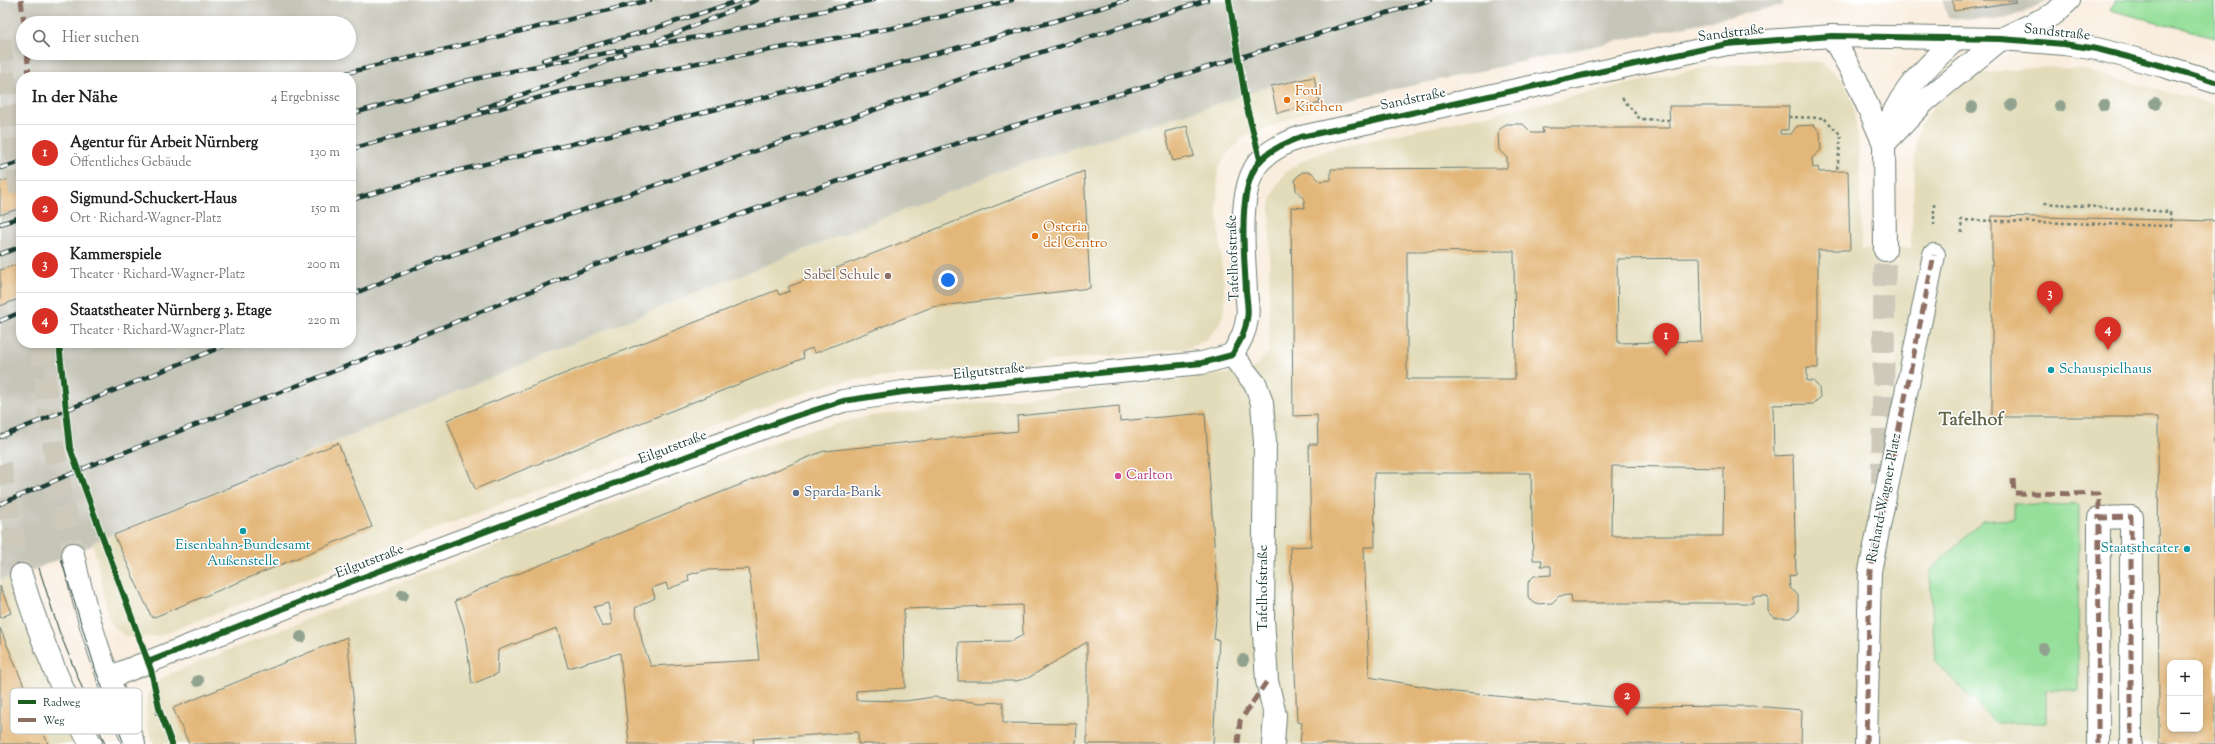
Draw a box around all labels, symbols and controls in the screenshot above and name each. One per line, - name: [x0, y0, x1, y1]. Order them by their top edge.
- search box: [16, 16, 356, 60]
- street label: Sandstraße: [1697, 20, 1765, 48]
- street label: Sandstraße: [2023, 20, 2091, 46]
- icon: search: [30, 27, 52, 49]
- text: Hier suchen: [62, 28, 140, 49]
- place label: Foul Kitchen: [1295, 82, 1343, 118]
- street label: Sandstraße: [1378, 83, 1448, 117]
- text: In der Nähe: [32, 86, 118, 110]
- text: 4 Ergebnisse: [271, 89, 340, 107]
- marker: Foul Kitchen: [1282, 95, 1292, 105]
- text: Agentur für Arbeit Nürnberg: [70, 133, 258, 154]
- text: 1: [43, 144, 47, 162]
- text: 130 m: [310, 144, 340, 162]
- text: Öffentliches Gebäude: [70, 154, 192, 172]
- text: Sigmund-Schuckert-Haus: [70, 189, 237, 210]
- text: 2: [42, 200, 48, 218]
- text: 150 m: [311, 200, 340, 218]
- text: Ort · Richard-Wagner-Platz: [70, 210, 221, 228]
- street label: Tafelhofstraße: [1222, 214, 1246, 302]
- place label: Osteria del Centro: [1043, 218, 1108, 254]
- marker: Osteria del Centro: [1030, 231, 1040, 241]
- text: Kammerspiele: [70, 245, 161, 266]
- text: 3: [42, 256, 48, 274]
- text: 200 m: [307, 256, 340, 274]
- text: Theater · Richard-Wagner-Platz: [70, 266, 245, 284]
- place label: Sabel Schule: [803, 266, 880, 286]
- your location: [938, 270, 958, 290]
- marker: Sabel Schule: [883, 271, 893, 281]
- pin: 3: [2037, 281, 2063, 314]
- text: Staatstheater Nürnberg 3. Etage: [70, 301, 272, 322]
- text: 4: [42, 312, 48, 330]
- text: 220 m: [307, 312, 340, 330]
- pin: 4: [2095, 317, 2121, 350]
- text: Theater · Richard-Wagner-Platz: [70, 322, 245, 340]
- pin: 1: [1653, 323, 1679, 356]
- street label: Eilgutstraße: [952, 358, 1026, 386]
- place label: Schauspielhaus: [2059, 360, 2152, 380]
- marker: Schauspielhaus: [2046, 365, 2056, 375]
- district label: Tafelhof: [1939, 408, 2005, 434]
- street label: Eilgutstraße: [636, 426, 710, 470]
- street label: Richard-Wagner-Platz: [1863, 432, 1907, 564]
- place label: Carlton: [1126, 466, 1173, 486]
- marker: Carlton: [1113, 471, 1123, 481]
- place label: Sparda-Bank: [804, 483, 882, 503]
- marker: Sparda-Bank: [791, 488, 801, 498]
- marker: Eisenbahn-Bundesamt Außenstelle: [238, 526, 248, 536]
- place label: Eisenbahn-Bundesamt Außenstelle: [175, 536, 311, 572]
- place label: Staatstheater: [2101, 539, 2180, 559]
- street label: Eilgutstraße: [333, 540, 407, 584]
- marker: Staatstheater: [2182, 544, 2192, 554]
- street label: Tafelhofstraße: [1254, 545, 1274, 631]
- map controls: [2167, 660, 2203, 732]
- button: +: [2167, 660, 2203, 696]
- pin: 2: [1614, 683, 1640, 716]
- legend: [10, 688, 142, 734]
- text: Radweg: [43, 695, 81, 711]
- button: −: [2167, 696, 2203, 732]
- text: Weg: [43, 713, 65, 729]

